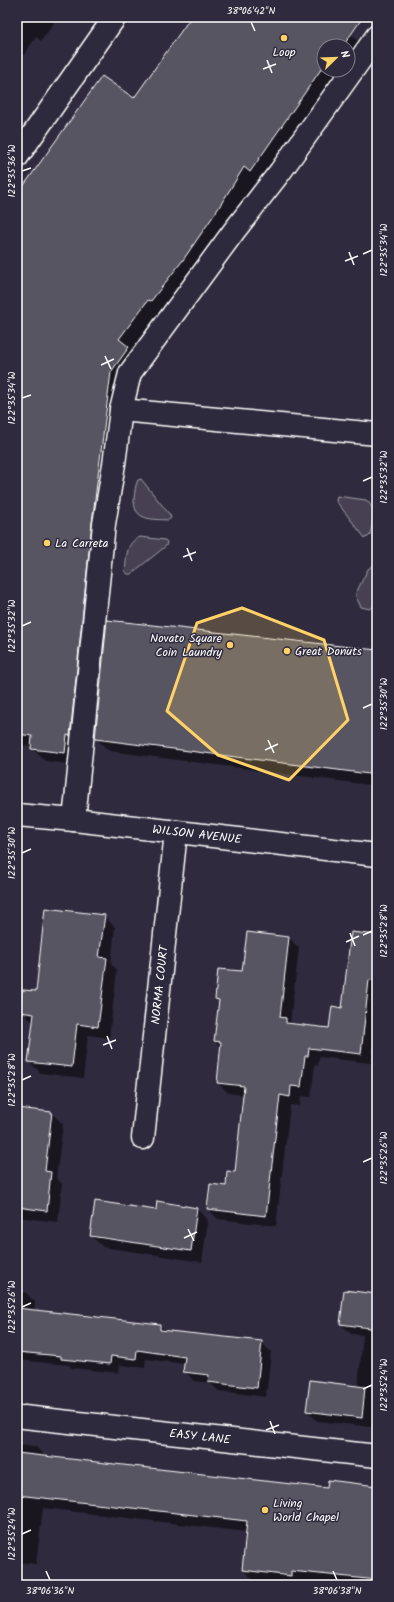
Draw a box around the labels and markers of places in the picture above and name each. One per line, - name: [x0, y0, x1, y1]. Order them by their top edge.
- marker: Loop: [279, 33, 289, 43]
- place label: Loop: [272, 43, 296, 62]
- place label: La Carreta: [55, 534, 109, 553]
- marker: La Carreta: [42, 538, 52, 548]
- place label: Novato Square Coin Laundry: [150, 629, 223, 662]
- marker: Novato Square Coin Laundry: [225, 640, 235, 650]
- place label: Great Donuts: [295, 642, 362, 661]
- marker: Great Donuts: [282, 646, 292, 656]
- place label: Living World Chapel: [273, 1494, 339, 1527]
- marker: Living World Chapel: [260, 1505, 270, 1515]

